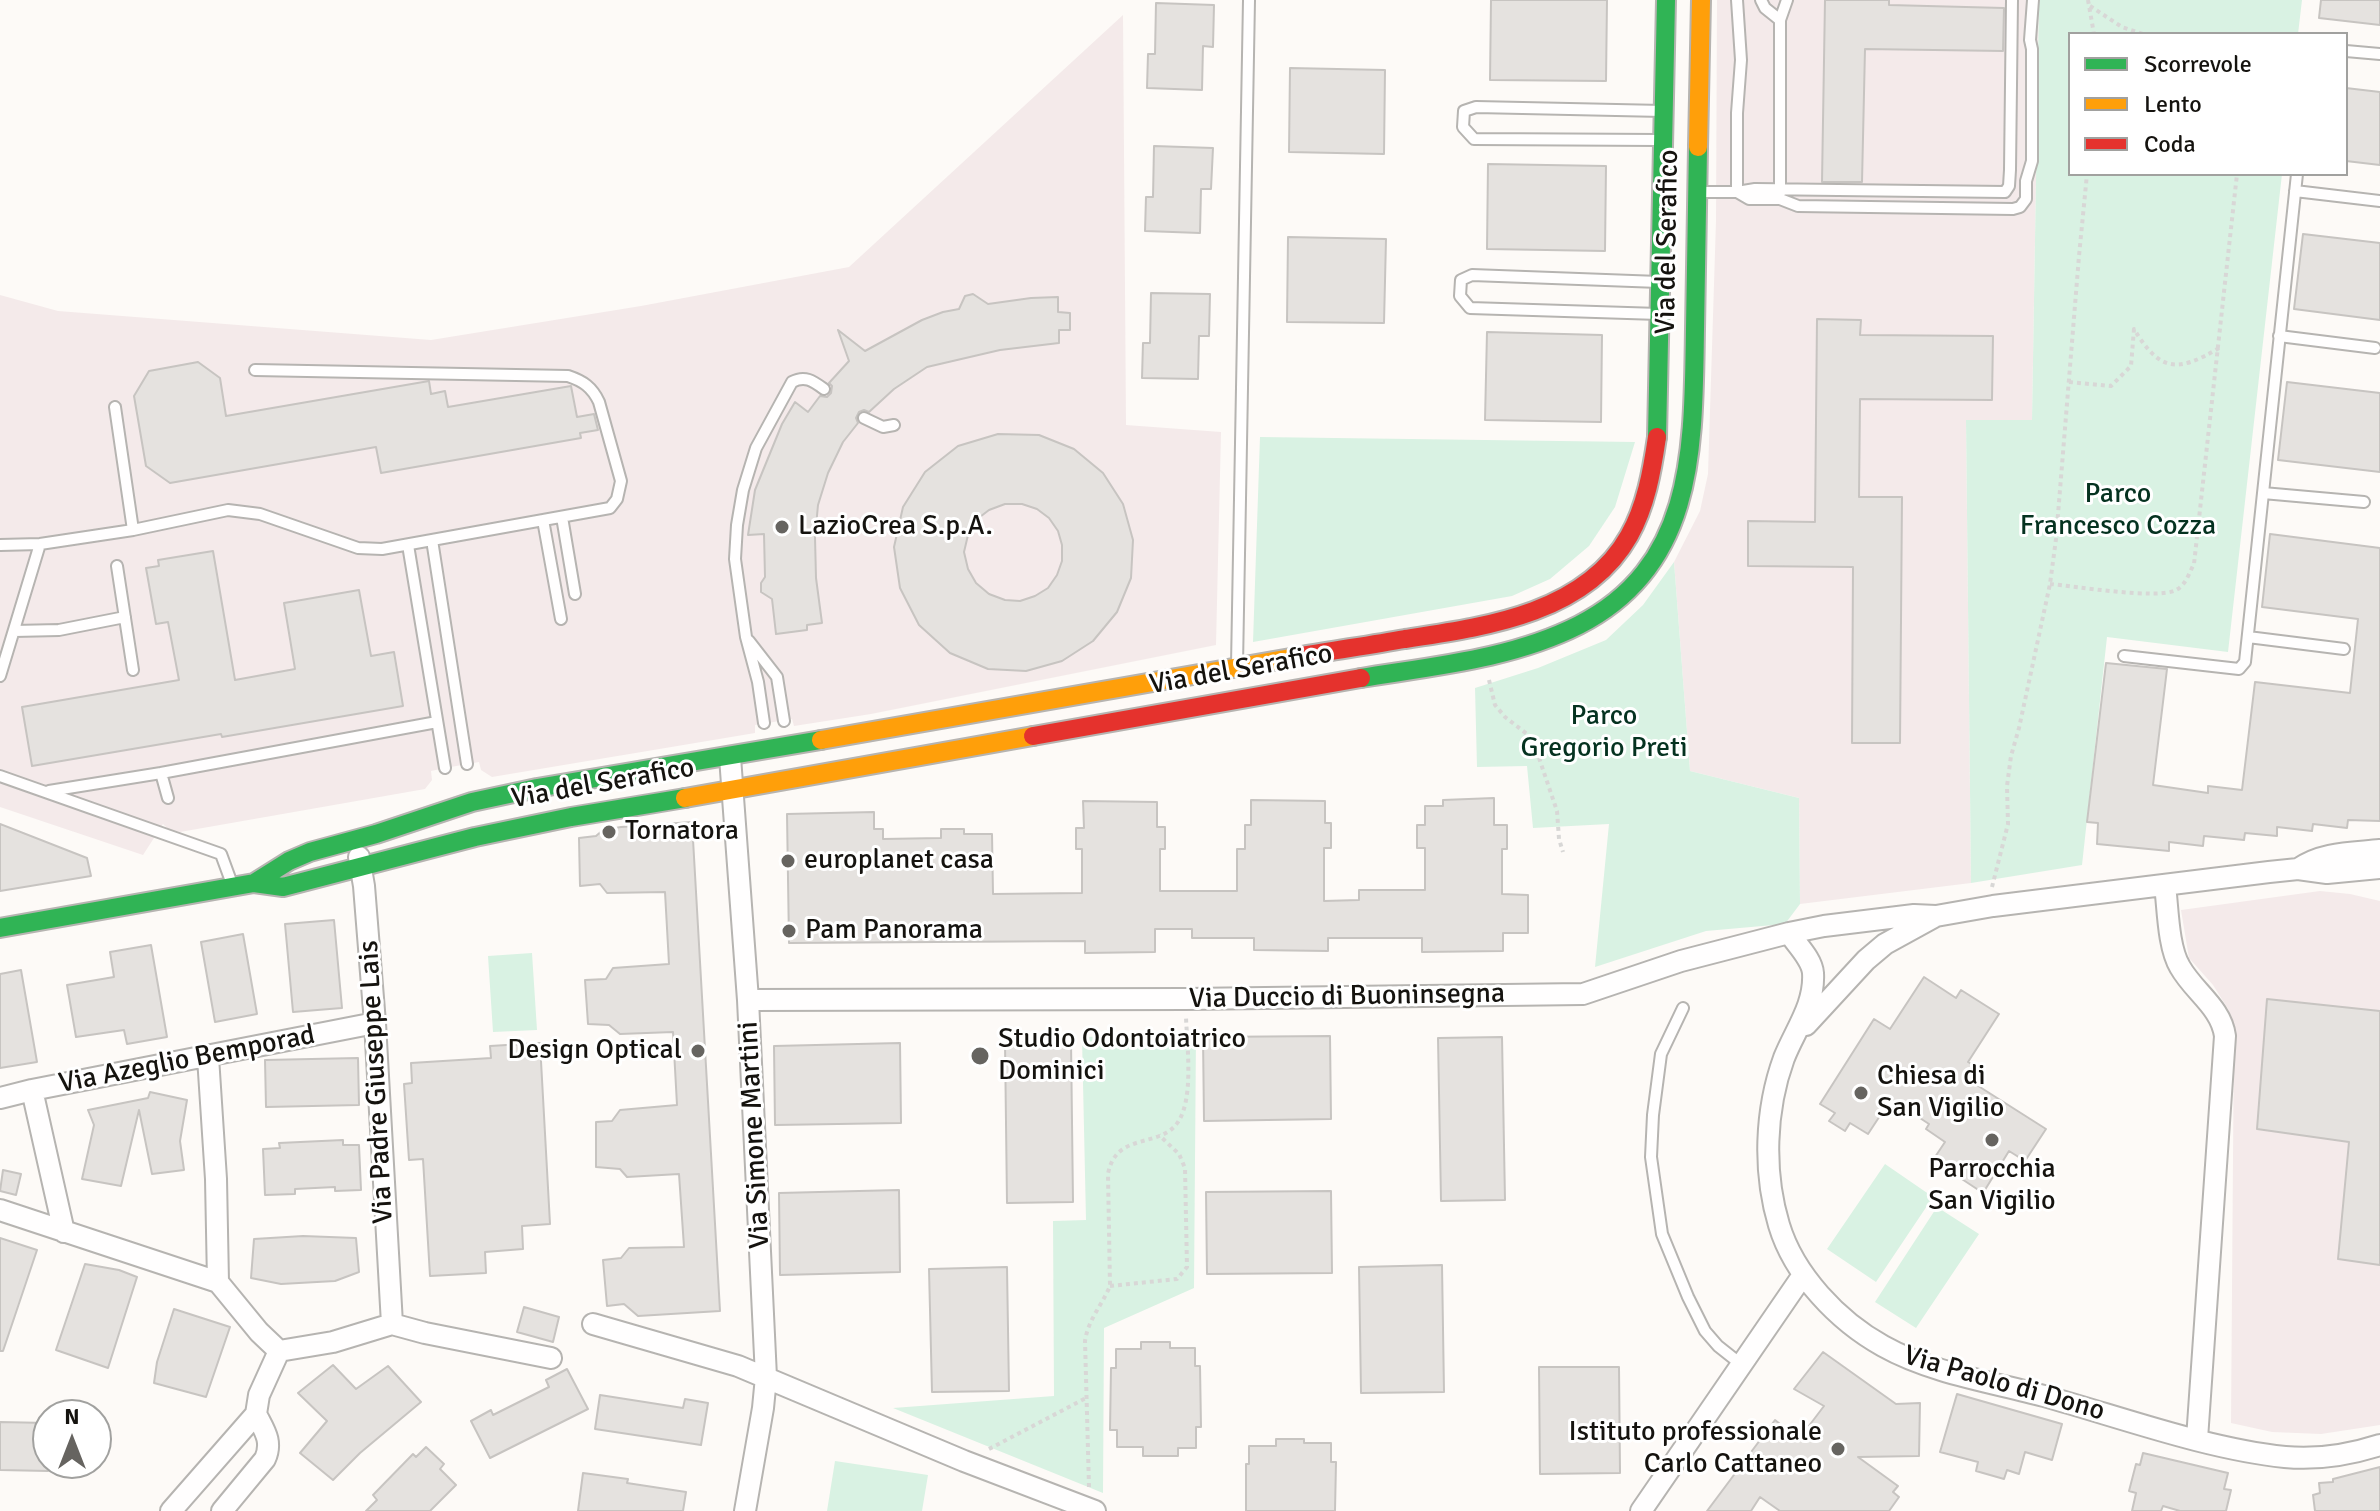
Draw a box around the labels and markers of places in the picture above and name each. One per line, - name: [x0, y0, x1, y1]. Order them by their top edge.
- place label: LazioCrea S.p.A.: [798, 510, 993, 544]
- marker: LazioCrea S.p.A.: [773, 518, 791, 536]
- place label: Tornatora: [625, 815, 739, 849]
- marker: Tornatora: [600, 823, 618, 841]
- place label: europlanet casa: [804, 844, 994, 878]
- marker: europlanet casa: [779, 852, 797, 870]
- place label: Pam Panorama: [805, 914, 983, 948]
- marker: Pam Panorama: [780, 922, 798, 940]
- place label: Studio Odontoiatrico Dominici: [998, 1023, 1246, 1089]
- place label: Design Optical: [507, 1034, 682, 1068]
- marker: Design Optical: [689, 1042, 707, 1060]
- marker: Studio Odontoiatrico Dominici: [969, 1045, 991, 1067]
- place label: Chiesa di San Vigilio: [1877, 1060, 2004, 1126]
- marker: Chiesa di San Vigilio: [1852, 1084, 1870, 1102]
- marker: Parrocchia San Vigilio: [1983, 1131, 2001, 1149]
- place label: Parrocchia San Vigilio: [1928, 1153, 2056, 1219]
- place label: Istituto professionale Carlo Cattaneo: [1568, 1416, 1822, 1482]
- marker: Istituto professionale Carlo Cattaneo: [1829, 1440, 1847, 1458]

